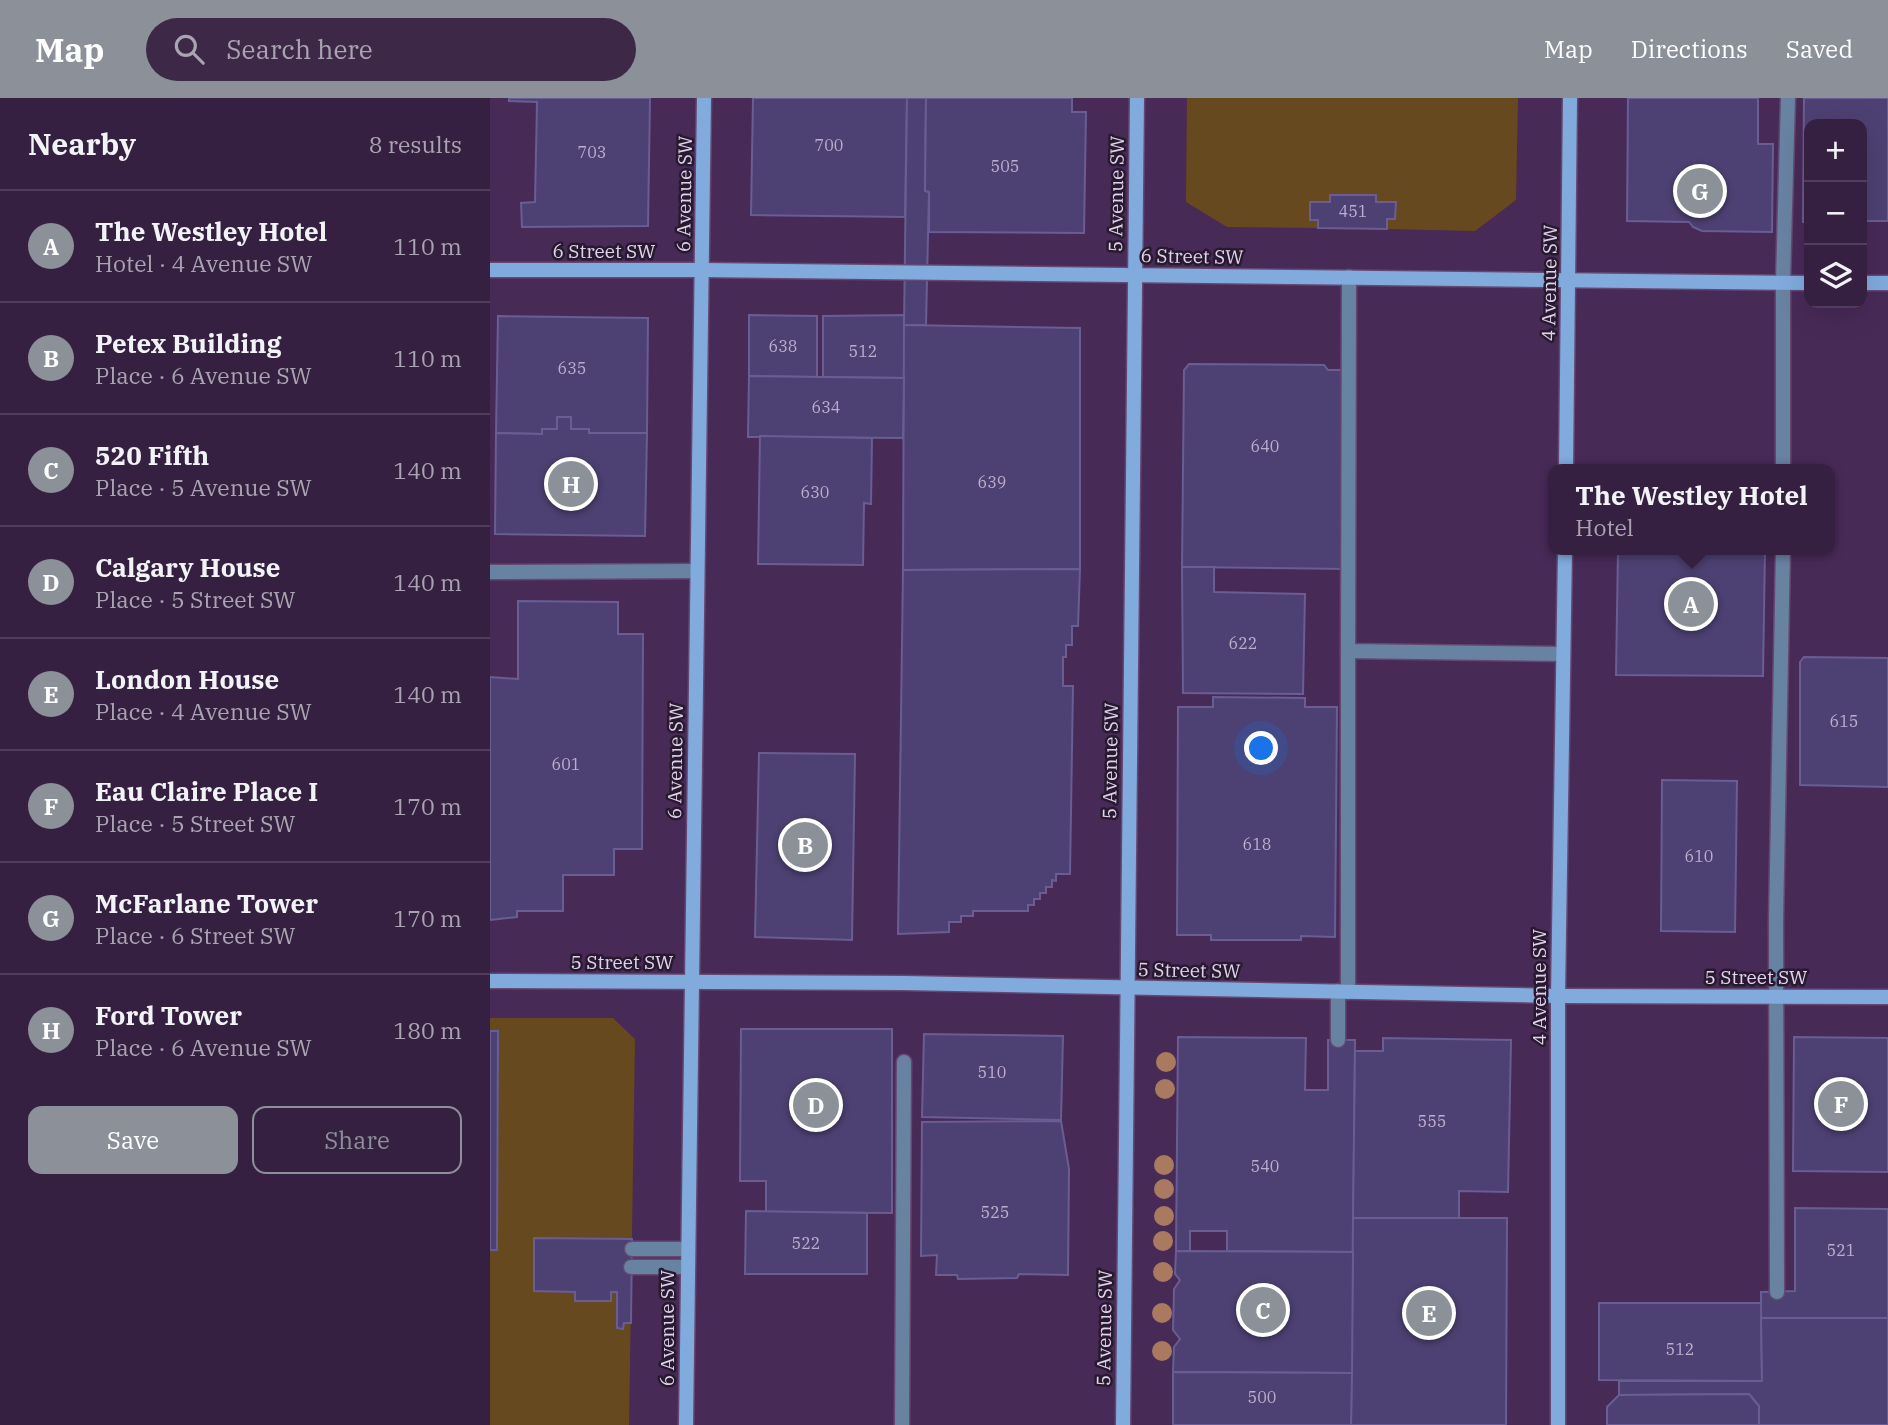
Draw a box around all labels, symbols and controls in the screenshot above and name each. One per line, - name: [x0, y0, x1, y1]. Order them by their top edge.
- search box: [146, 18, 636, 81]
- text: Map: [35, 28, 104, 71]
- icon: search: [170, 30, 208, 68]
- text: Search here: [226, 32, 373, 66]
- text: Map: [1544, 33, 1593, 65]
- text: Directions: [1631, 33, 1748, 65]
- text: Saved: [1786, 33, 1853, 65]
- map controls: [1804, 119, 1867, 308]
- button: +: [1804, 119, 1867, 182]
- text: Nearby: [28, 124, 136, 163]
- text: 8 results: [369, 129, 462, 159]
- house number: 700: [815, 135, 843, 155]
- street label: 6 Avenue SW: [671, 136, 697, 252]
- street label: 5 Avenue SW: [1103, 136, 1129, 252]
- house number: 703: [578, 142, 606, 162]
- house number: 505: [991, 156, 1019, 176]
- pin: G: [1677, 165, 1723, 217]
- button: −: [1804, 182, 1867, 245]
- house number: 451: [1339, 201, 1367, 221]
- text: The Westley Hotel: [95, 214, 327, 248]
- street label: 4 Avenue SW: [1536, 225, 1562, 341]
- text: A: [43, 231, 59, 261]
- text: 110 m: [393, 231, 462, 261]
- street label: 6 Street SW: [553, 239, 655, 263]
- street label: 6 Street SW: [1140, 243, 1244, 269]
- button: layers: [1804, 245, 1867, 308]
- text: Hotel · 4 Avenue SW: [95, 248, 312, 278]
- text: Petex Building: [95, 326, 282, 360]
- house number: 638: [769, 336, 797, 356]
- house number: 512: [849, 341, 877, 361]
- text: B: [43, 343, 59, 373]
- text: 110 m: [393, 343, 462, 373]
- house number: 635: [558, 358, 586, 378]
- text: Place · 6 Avenue SW: [95, 360, 312, 390]
- house number: 634: [812, 397, 840, 417]
- house number: 640: [1251, 436, 1279, 456]
- text: 520 Fifth: [95, 438, 209, 472]
- text: C: [43, 455, 59, 485]
- text: 140 m: [393, 455, 462, 485]
- pin: H: [548, 458, 594, 510]
- popup: [1548, 464, 1835, 555]
- text: Place · 5 Avenue SW: [95, 472, 312, 502]
- house number: 639: [978, 472, 1006, 492]
- text: The Westley Hotel: [1575, 478, 1808, 512]
- house number: 630: [801, 482, 829, 502]
- text: Hotel: [1575, 512, 1634, 542]
- text: Calgary House: [95, 550, 281, 584]
- text: D: [42, 567, 60, 597]
- text: 140 m: [393, 567, 462, 597]
- pin: A: [1668, 578, 1714, 630]
- text: Place · 5 Street SW: [95, 584, 296, 614]
- house number: 622: [1229, 633, 1257, 653]
- text: London House: [95, 662, 279, 696]
- text: E: [43, 679, 59, 709]
- text: 140 m: [393, 679, 462, 709]
- text: Place · 4 Avenue SW: [95, 696, 312, 726]
- street label: 6 Avenue SW: [662, 703, 688, 819]
- street label: 5 Avenue SW: [1097, 703, 1123, 819]
- house number: 615: [1830, 711, 1858, 731]
- your location: [1244, 731, 1278, 765]
- house number: 601: [552, 754, 580, 774]
- text: Eau Claire Place I: [95, 774, 318, 808]
- text: F: [44, 791, 58, 821]
- text: 170 m: [393, 791, 462, 821]
- text: Place · 5 Street SW: [95, 808, 296, 838]
- pin: B: [782, 819, 828, 871]
- house number: 618: [1243, 834, 1271, 854]
- house number: 610: [1685, 846, 1713, 866]
- text: McFarlane Tower: [95, 886, 318, 920]
- text: G: [42, 903, 60, 933]
- text: 170 m: [393, 903, 462, 933]
- text: Place · 6 Street SW: [95, 920, 296, 950]
- street label: 4 Avenue SW: [1527, 929, 1551, 1045]
- street label: 5 Street SW: [571, 950, 673, 974]
- street label: 5 Street SW: [1137, 957, 1241, 983]
- street label: 5 Street SW: [1705, 965, 1807, 989]
- text: Ford Tower: [95, 998, 242, 1032]
- text: H: [42, 1015, 60, 1045]
- text: 180 m: [393, 1015, 462, 1045]
- text: Place · 6 Avenue SW: [95, 1032, 312, 1062]
- house number: 510: [978, 1062, 1006, 1082]
- pin: F: [1818, 1078, 1864, 1130]
- pin: D: [793, 1079, 839, 1131]
- button: Save: [28, 1106, 238, 1174]
- button: Share: [252, 1106, 462, 1174]
- house number: 555: [1418, 1111, 1446, 1131]
- house number: 540: [1251, 1156, 1279, 1176]
- house number: 525: [981, 1202, 1009, 1222]
- house number: 522: [792, 1233, 820, 1253]
- house number: 521: [1827, 1240, 1855, 1260]
- street label: 6 Avenue SW: [655, 1270, 679, 1386]
- street label: 5 Avenue SW: [1091, 1270, 1117, 1386]
- pin: C: [1240, 1284, 1286, 1336]
- pin: E: [1406, 1287, 1452, 1339]
- house number: 512: [1666, 1339, 1694, 1359]
- house number: 500: [1248, 1387, 1276, 1407]

